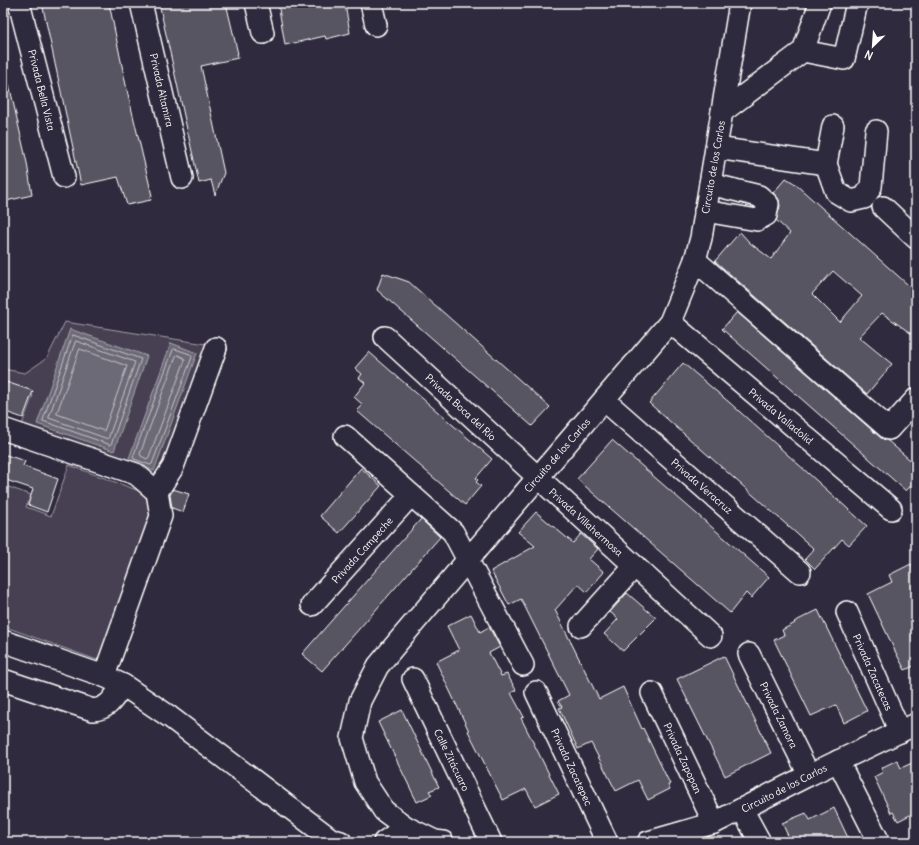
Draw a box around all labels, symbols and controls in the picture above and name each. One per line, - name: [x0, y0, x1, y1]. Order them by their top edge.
- north arrow: [853, 26, 893, 66]
- text: N: [862, 47, 875, 63]
- street label: Privada Bella Vista: [25, 48, 58, 132]
- street label: Privada Altamira: [147, 52, 176, 128]
- street label: Circuito de los Carlos: [699, 119, 728, 215]
- street label: Privada Boca del Río: [423, 371, 499, 444]
- street label: Privada Valladolid: [746, 386, 816, 447]
- street label: Circuito de los Carlos: [521, 415, 594, 495]
- street label: Privada Veracruz: [668, 456, 735, 517]
- street label: Privada Villahermosa: [546, 486, 626, 559]
- street label: Privada Campeche: [329, 514, 396, 586]
- street label: Privada Zacatecas: [850, 632, 895, 713]
- street label: Privada Zamora: [757, 680, 800, 751]
- street label: Privada Zapopan: [660, 721, 705, 796]
- street label: Calle Zitácuaro: [431, 727, 472, 794]
- street label: Privada Zacatepec: [548, 727, 595, 808]
- street label: Circuito de los Carlos: [739, 761, 830, 816]

